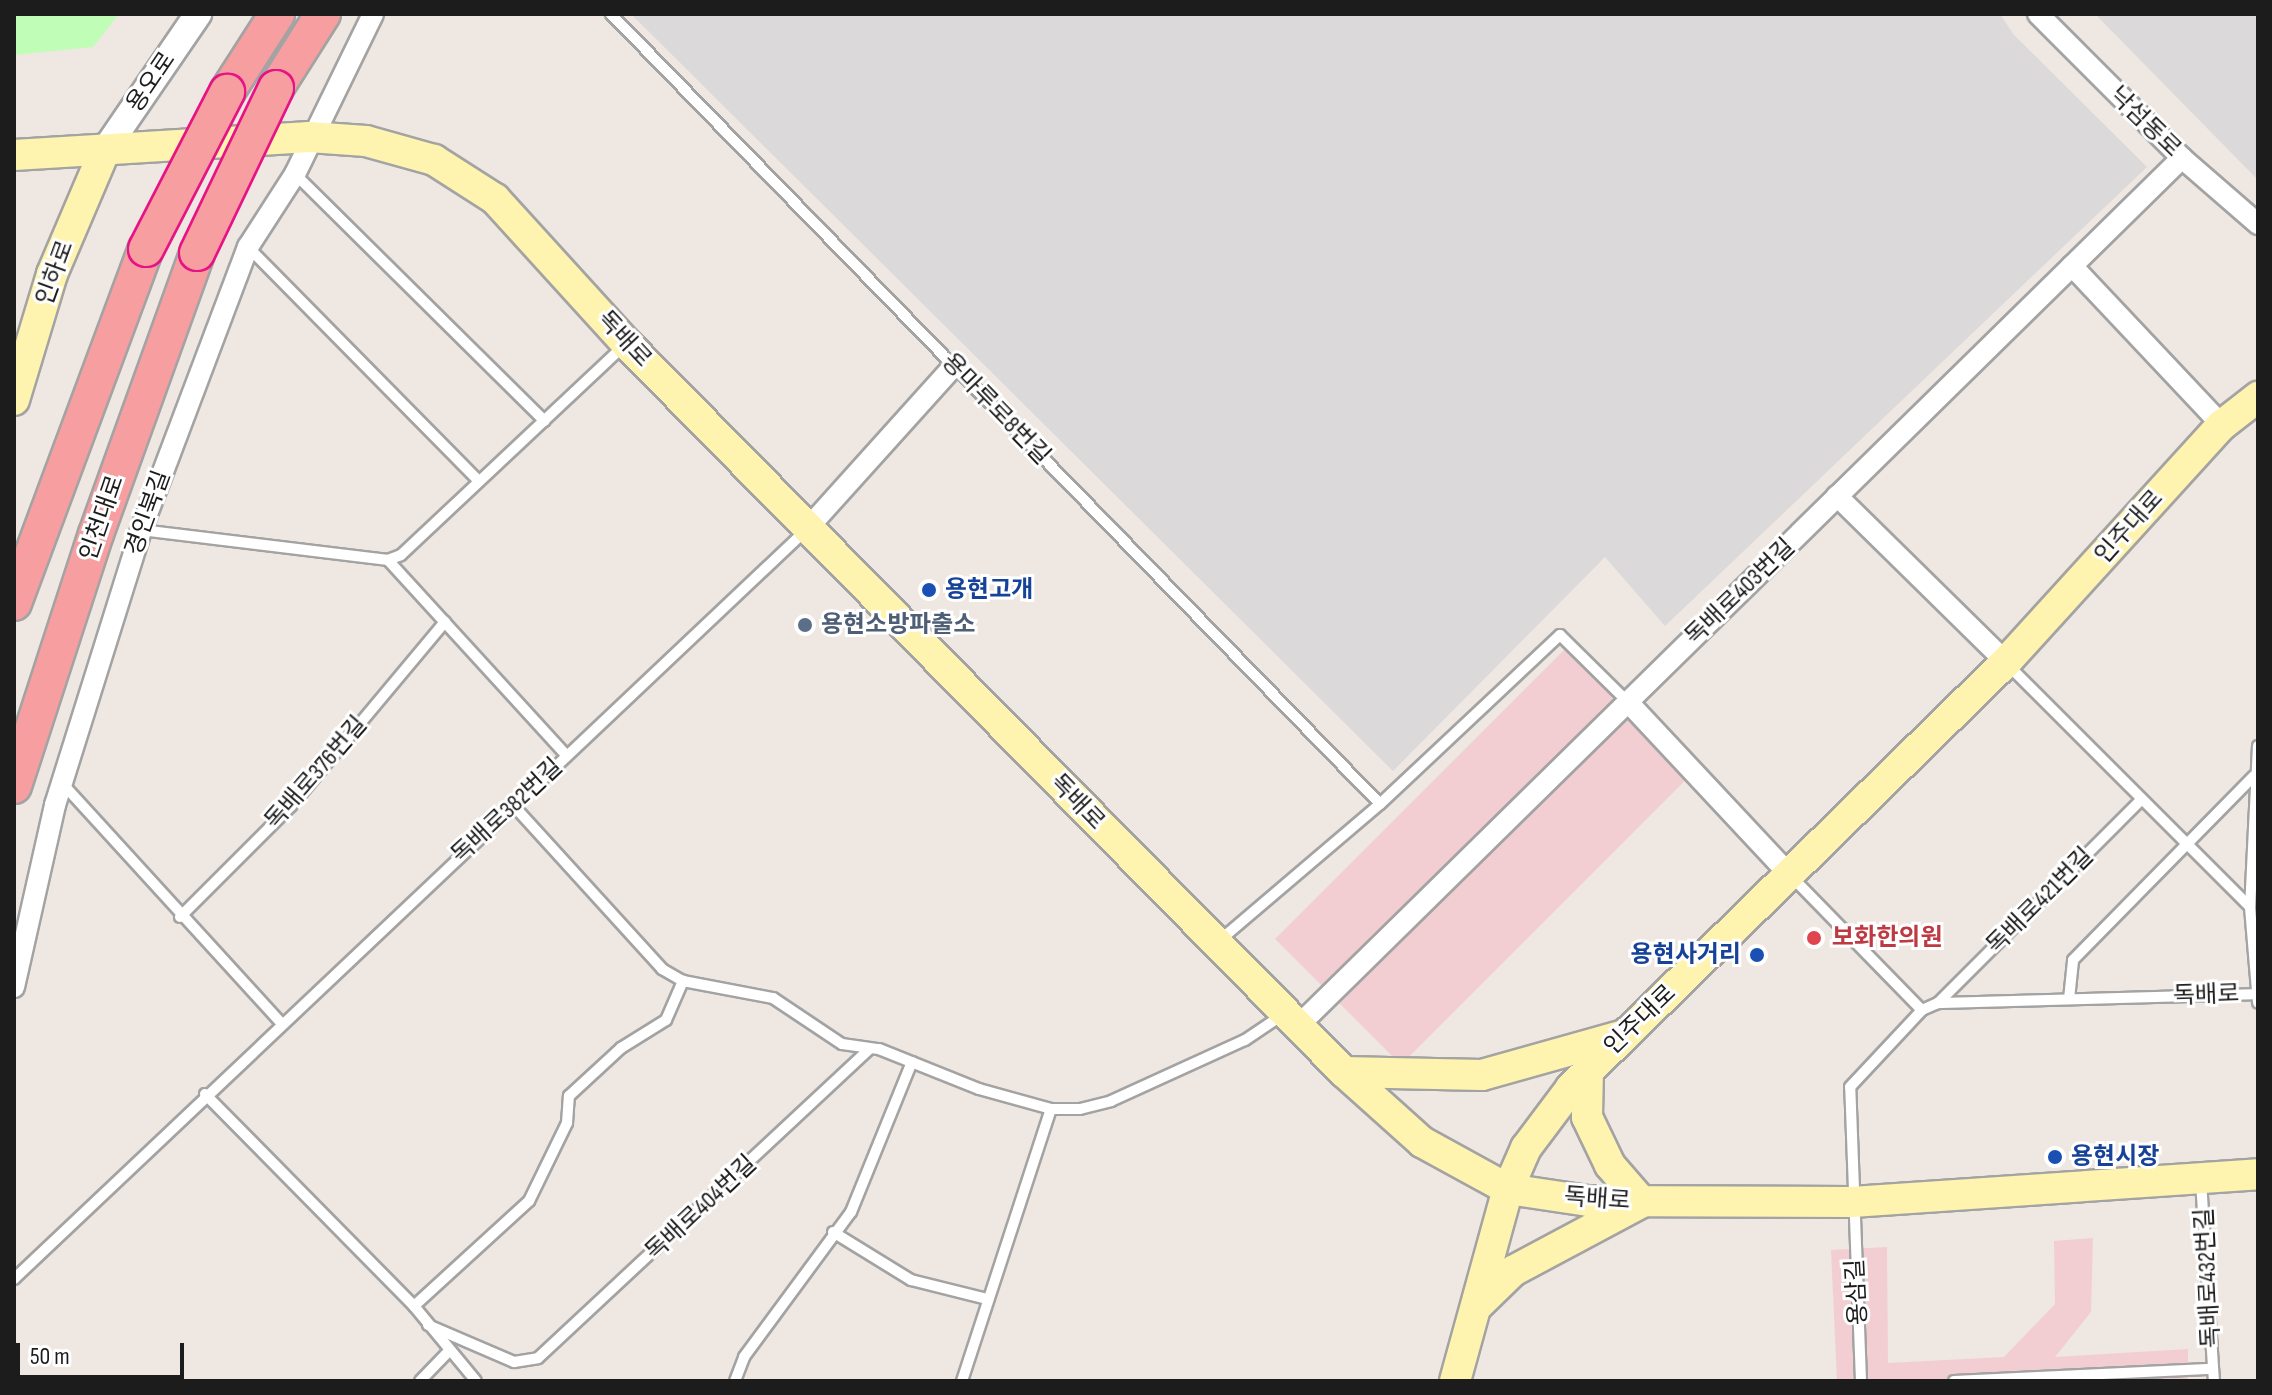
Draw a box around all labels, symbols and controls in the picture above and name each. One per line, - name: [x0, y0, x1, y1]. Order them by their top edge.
- street label: 용오로: [121, 46, 181, 118]
- street label: 낙섬동로: [2103, 81, 2187, 163]
- street label: 인하로: [30, 237, 80, 309]
- street label: 독배로: [591, 305, 657, 373]
- street label: 용마루로8번길: [936, 348, 1056, 470]
- street label: 경인북길: [119, 467, 177, 559]
- street label: 인천대로: [74, 472, 130, 564]
- street label: 인주대로: [2089, 485, 2169, 569]
- street label: 독배로403번길: [1679, 533, 1801, 651]
- place label: 용현고개: [945, 576, 1033, 604]
- marker: 용현고개: [920, 581, 938, 599]
- place label: 용현소방파출소: [821, 611, 976, 639]
- marker: 용현소방파출소: [796, 616, 814, 634]
- street label: 독배로376번길: [259, 711, 373, 835]
- street label: 독배로382번길: [446, 752, 568, 870]
- street label: 독배로: [1044, 768, 1110, 836]
- street label: 독배로421번길: [1981, 842, 2099, 960]
- place label: 보화한의원: [1832, 924, 1942, 952]
- marker: 보화한의원: [1803, 927, 1825, 949]
- place label: 용현사거리: [1631, 941, 1741, 969]
- marker: 용현사거리: [1748, 946, 1766, 964]
- street label: 인주대로: [1598, 979, 1682, 1061]
- street label: 독배로: [2172, 979, 2240, 1011]
- place label: 용현시장: [2071, 1143, 2159, 1171]
- marker: 용현시장: [2046, 1148, 2064, 1166]
- street label: 독배로404번길: [640, 1149, 762, 1267]
- street label: 독배로: [1563, 1182, 1631, 1216]
- street label: 독배로432번길: [2190, 1207, 2226, 1349]
- street label: 용삼길: [1841, 1258, 1873, 1326]
- scale bar: [20, 1327, 188, 1377]
- text: 50 m: [30, 1342, 70, 1371]

